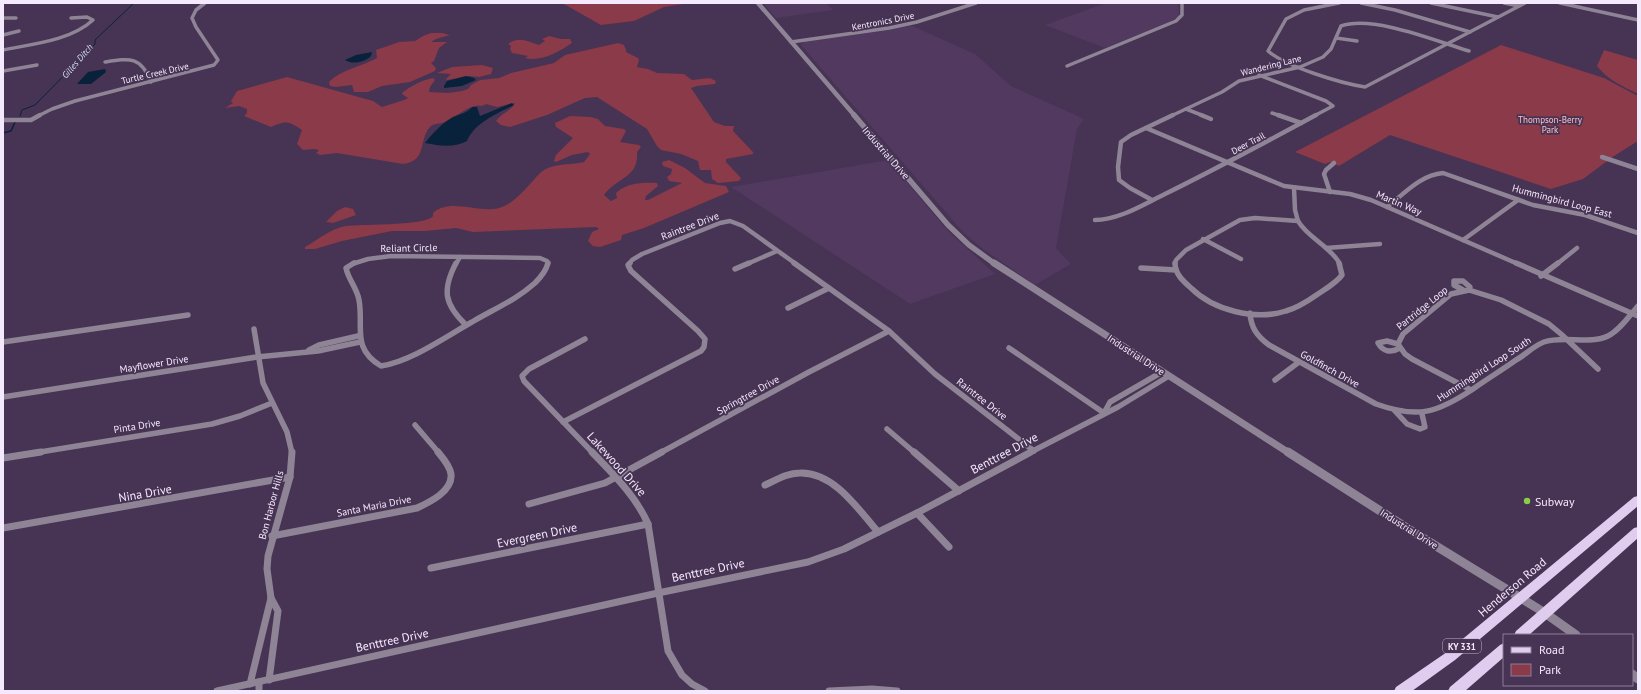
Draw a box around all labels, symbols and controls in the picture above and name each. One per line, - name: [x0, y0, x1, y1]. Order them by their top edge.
- street label: Kentronics Drive: [851, 9, 916, 32]
- water label: Gilles Ditch: [59, 41, 95, 80]
- street label: Wandering Lane: [1240, 52, 1303, 78]
- street label: Turtle Creek Drive: [120, 60, 190, 86]
- park label: Thompson-Berry Park: [1518, 114, 1583, 135]
- street label: Industrial Drive: [860, 124, 912, 182]
- street label: Deer Trail: [1229, 129, 1267, 156]
- street label: Hummingbird Loop East: [1511, 181, 1614, 221]
- street label: Martin Way: [1374, 188, 1424, 219]
- street label: Raintree Drive: [659, 209, 721, 243]
- street label: Reliant Circle: [380, 241, 438, 255]
- street label: Partridge Loop: [1394, 283, 1450, 333]
- street label: Industrial Drive: [1105, 332, 1167, 378]
- street label: Hummingbird Loop South: [1434, 334, 1534, 404]
- street label: Goldfinch Drive: [1298, 347, 1362, 391]
- street label: Mayflower Drive: [119, 352, 189, 376]
- street label: Springtree Drive: [714, 372, 782, 418]
- street label: Raintree Drive: [954, 375, 1010, 423]
- street label: Pinta Drive: [113, 416, 161, 436]
- street label: Lakewood Drive: [584, 429, 650, 499]
- street label: Benttree Drive: [968, 429, 1040, 477]
- street label: Bon Harbor Hills: [256, 469, 286, 541]
- street label: Nina Drive: [117, 481, 173, 505]
- street label: Santa Maria Drive: [336, 492, 412, 520]
- place label: Subway: [1535, 494, 1575, 509]
- marker: Subway: [1522, 496, 1532, 506]
- street label: Industrial Drive: [1378, 506, 1440, 552]
- street label: Evergreen Drive: [496, 519, 578, 551]
- street label: Henderson Road: [1475, 554, 1549, 620]
- street label: Benttree Drive: [670, 555, 746, 585]
- street label: Benttree Drive: [354, 625, 430, 655]
- legend: [1503, 634, 1633, 686]
- road number: KY 331: [1443, 639, 1481, 653]
- text: Road: [1539, 642, 1564, 657]
- text: Park: [1539, 662, 1561, 677]

